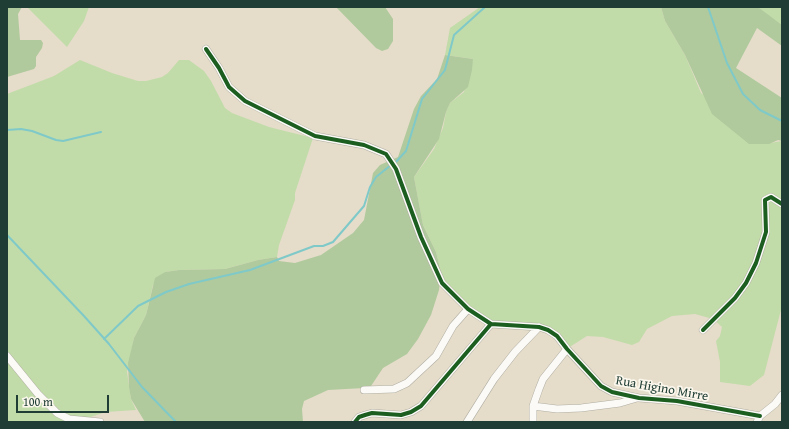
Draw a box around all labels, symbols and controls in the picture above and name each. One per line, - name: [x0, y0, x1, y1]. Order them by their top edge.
- street label: Rua Higino Mirre: [615, 373, 709, 405]
- scale bar: [18, 387, 111, 413]
- text: 100 m: [23, 393, 53, 410]

